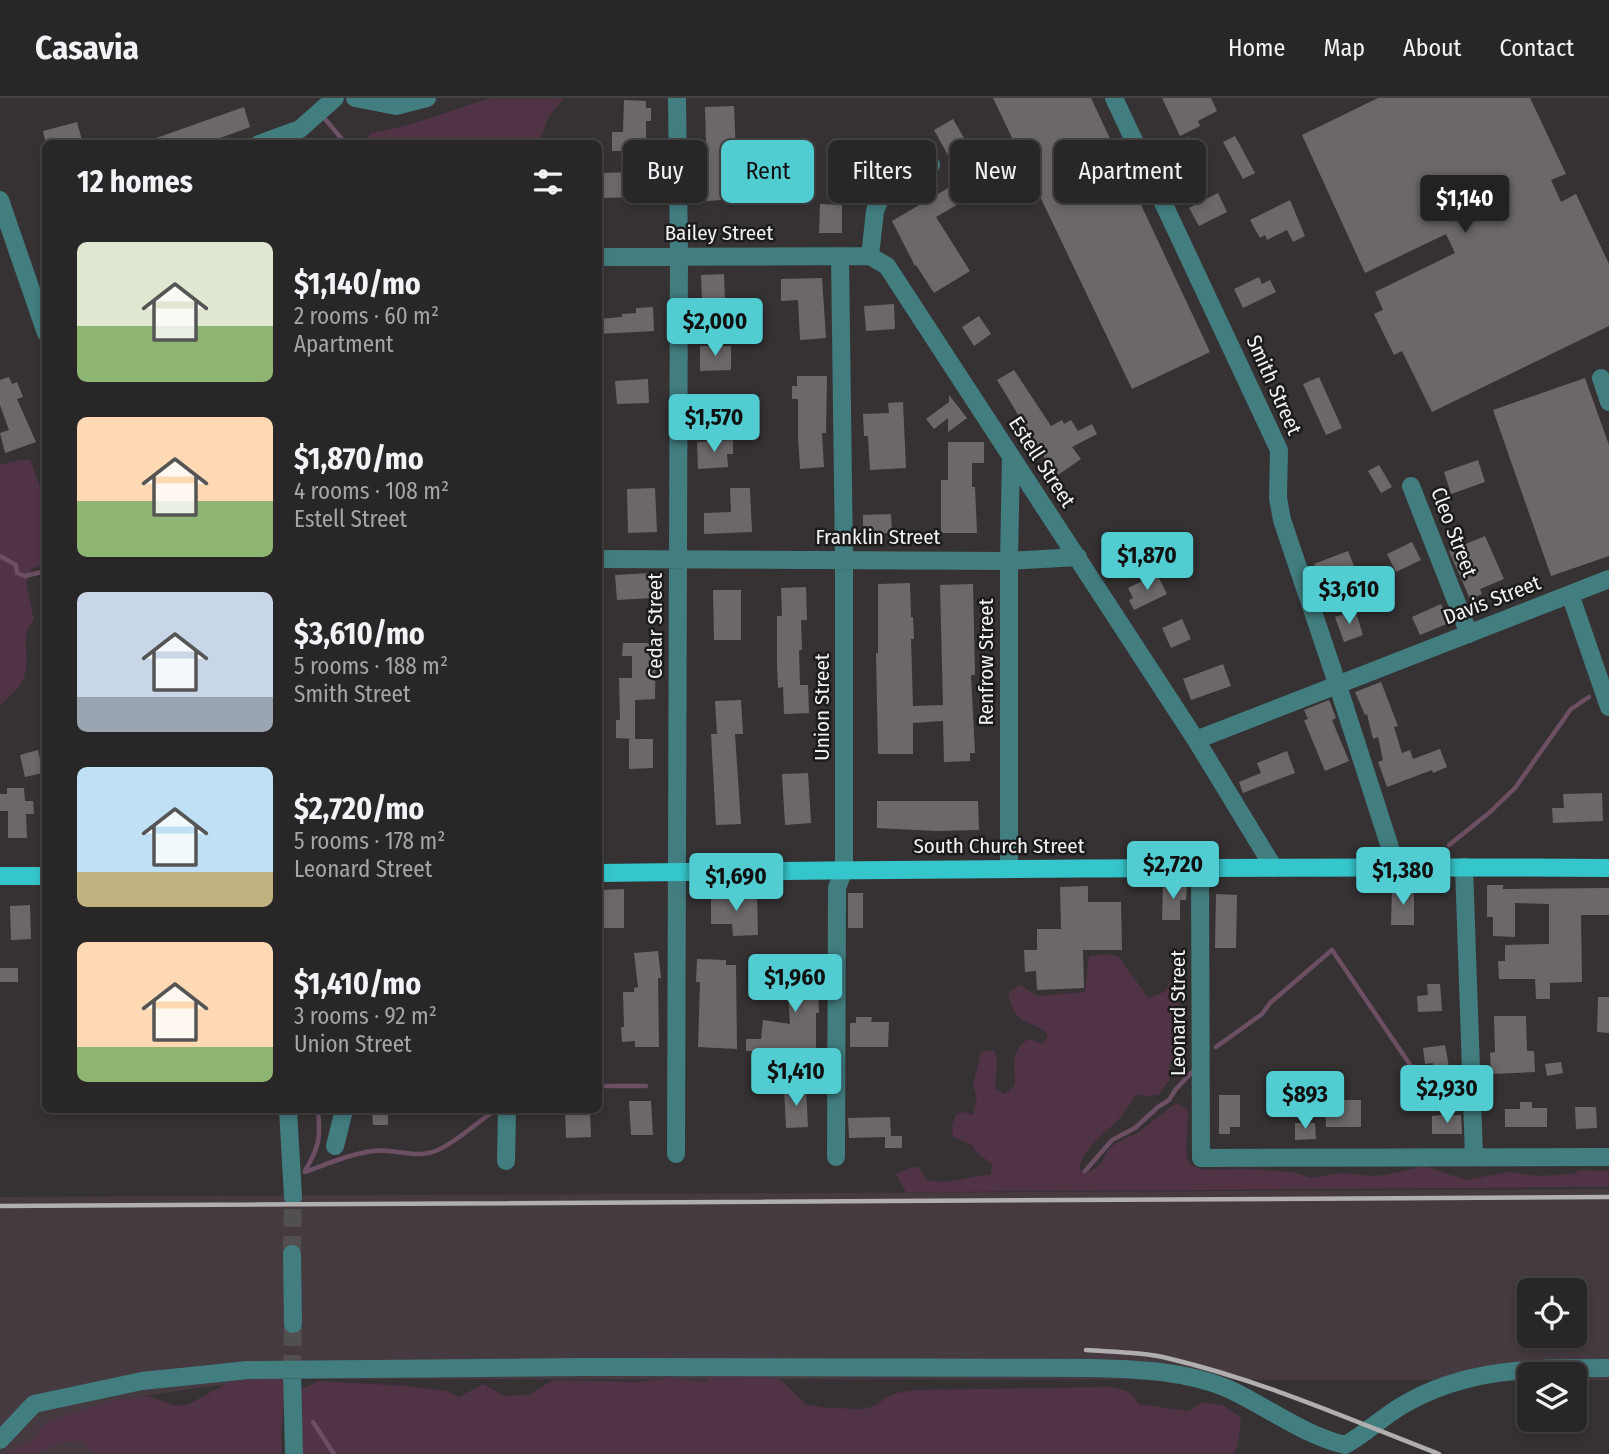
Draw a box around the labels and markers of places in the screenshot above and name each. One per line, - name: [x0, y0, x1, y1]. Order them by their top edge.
- pin: $1,140: [1408, 176, 1522, 235]
- pin: $2,000: [658, 299, 772, 358]
- pin: $1,570: [657, 394, 771, 454]
- pin: $1,870: [1090, 532, 1204, 592]
- pin: $3,610: [1292, 566, 1406, 626]
- pin: $2,720: [1116, 842, 1230, 901]
- pin: $1,380: [1346, 848, 1460, 907]
- pin: $1,690: [679, 854, 793, 913]
- pin: $1,960: [738, 954, 852, 1014]
- pin: $1,410: [739, 1048, 853, 1108]
- pin: $2,930: [1390, 1066, 1504, 1125]
- pin: $893: [1264, 1072, 1346, 1131]

